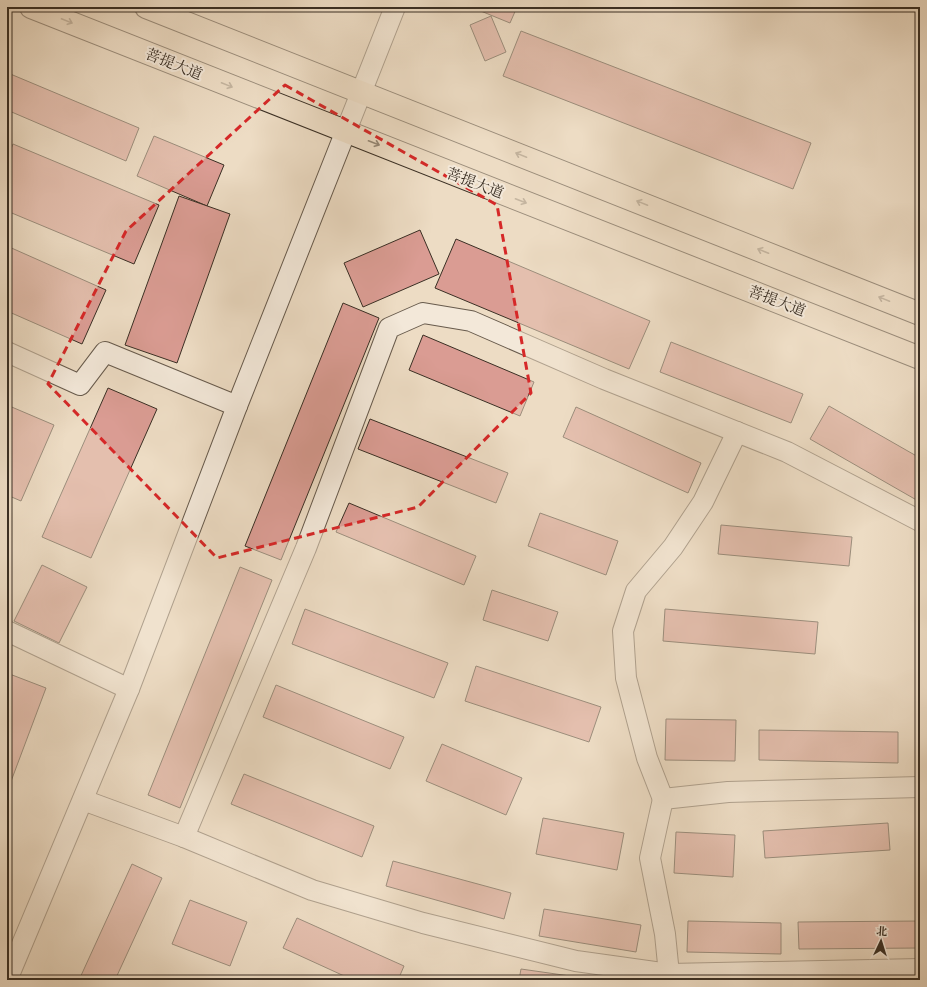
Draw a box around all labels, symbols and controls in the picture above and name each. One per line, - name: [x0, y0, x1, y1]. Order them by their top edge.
- one-way arrow: [60, 18, 72, 26]
- street label: 菩提大道: [142, 43, 206, 85]
- one-way arrow: [220, 81, 232, 89]
- one-way arrow: [367, 140, 379, 148]
- one-way arrow: [516, 151, 528, 159]
- street label: 菩提大道: [443, 163, 507, 203]
- one-way arrow: [514, 197, 526, 205]
- one-way arrow: [637, 199, 649, 207]
- one-way arrow: [757, 247, 769, 255]
- street label: 菩提大道: [745, 281, 809, 321]
- one-way arrow: [878, 295, 890, 303]
- north arrow: [861, 921, 901, 961]
- text: 北: [876, 924, 888, 939]

